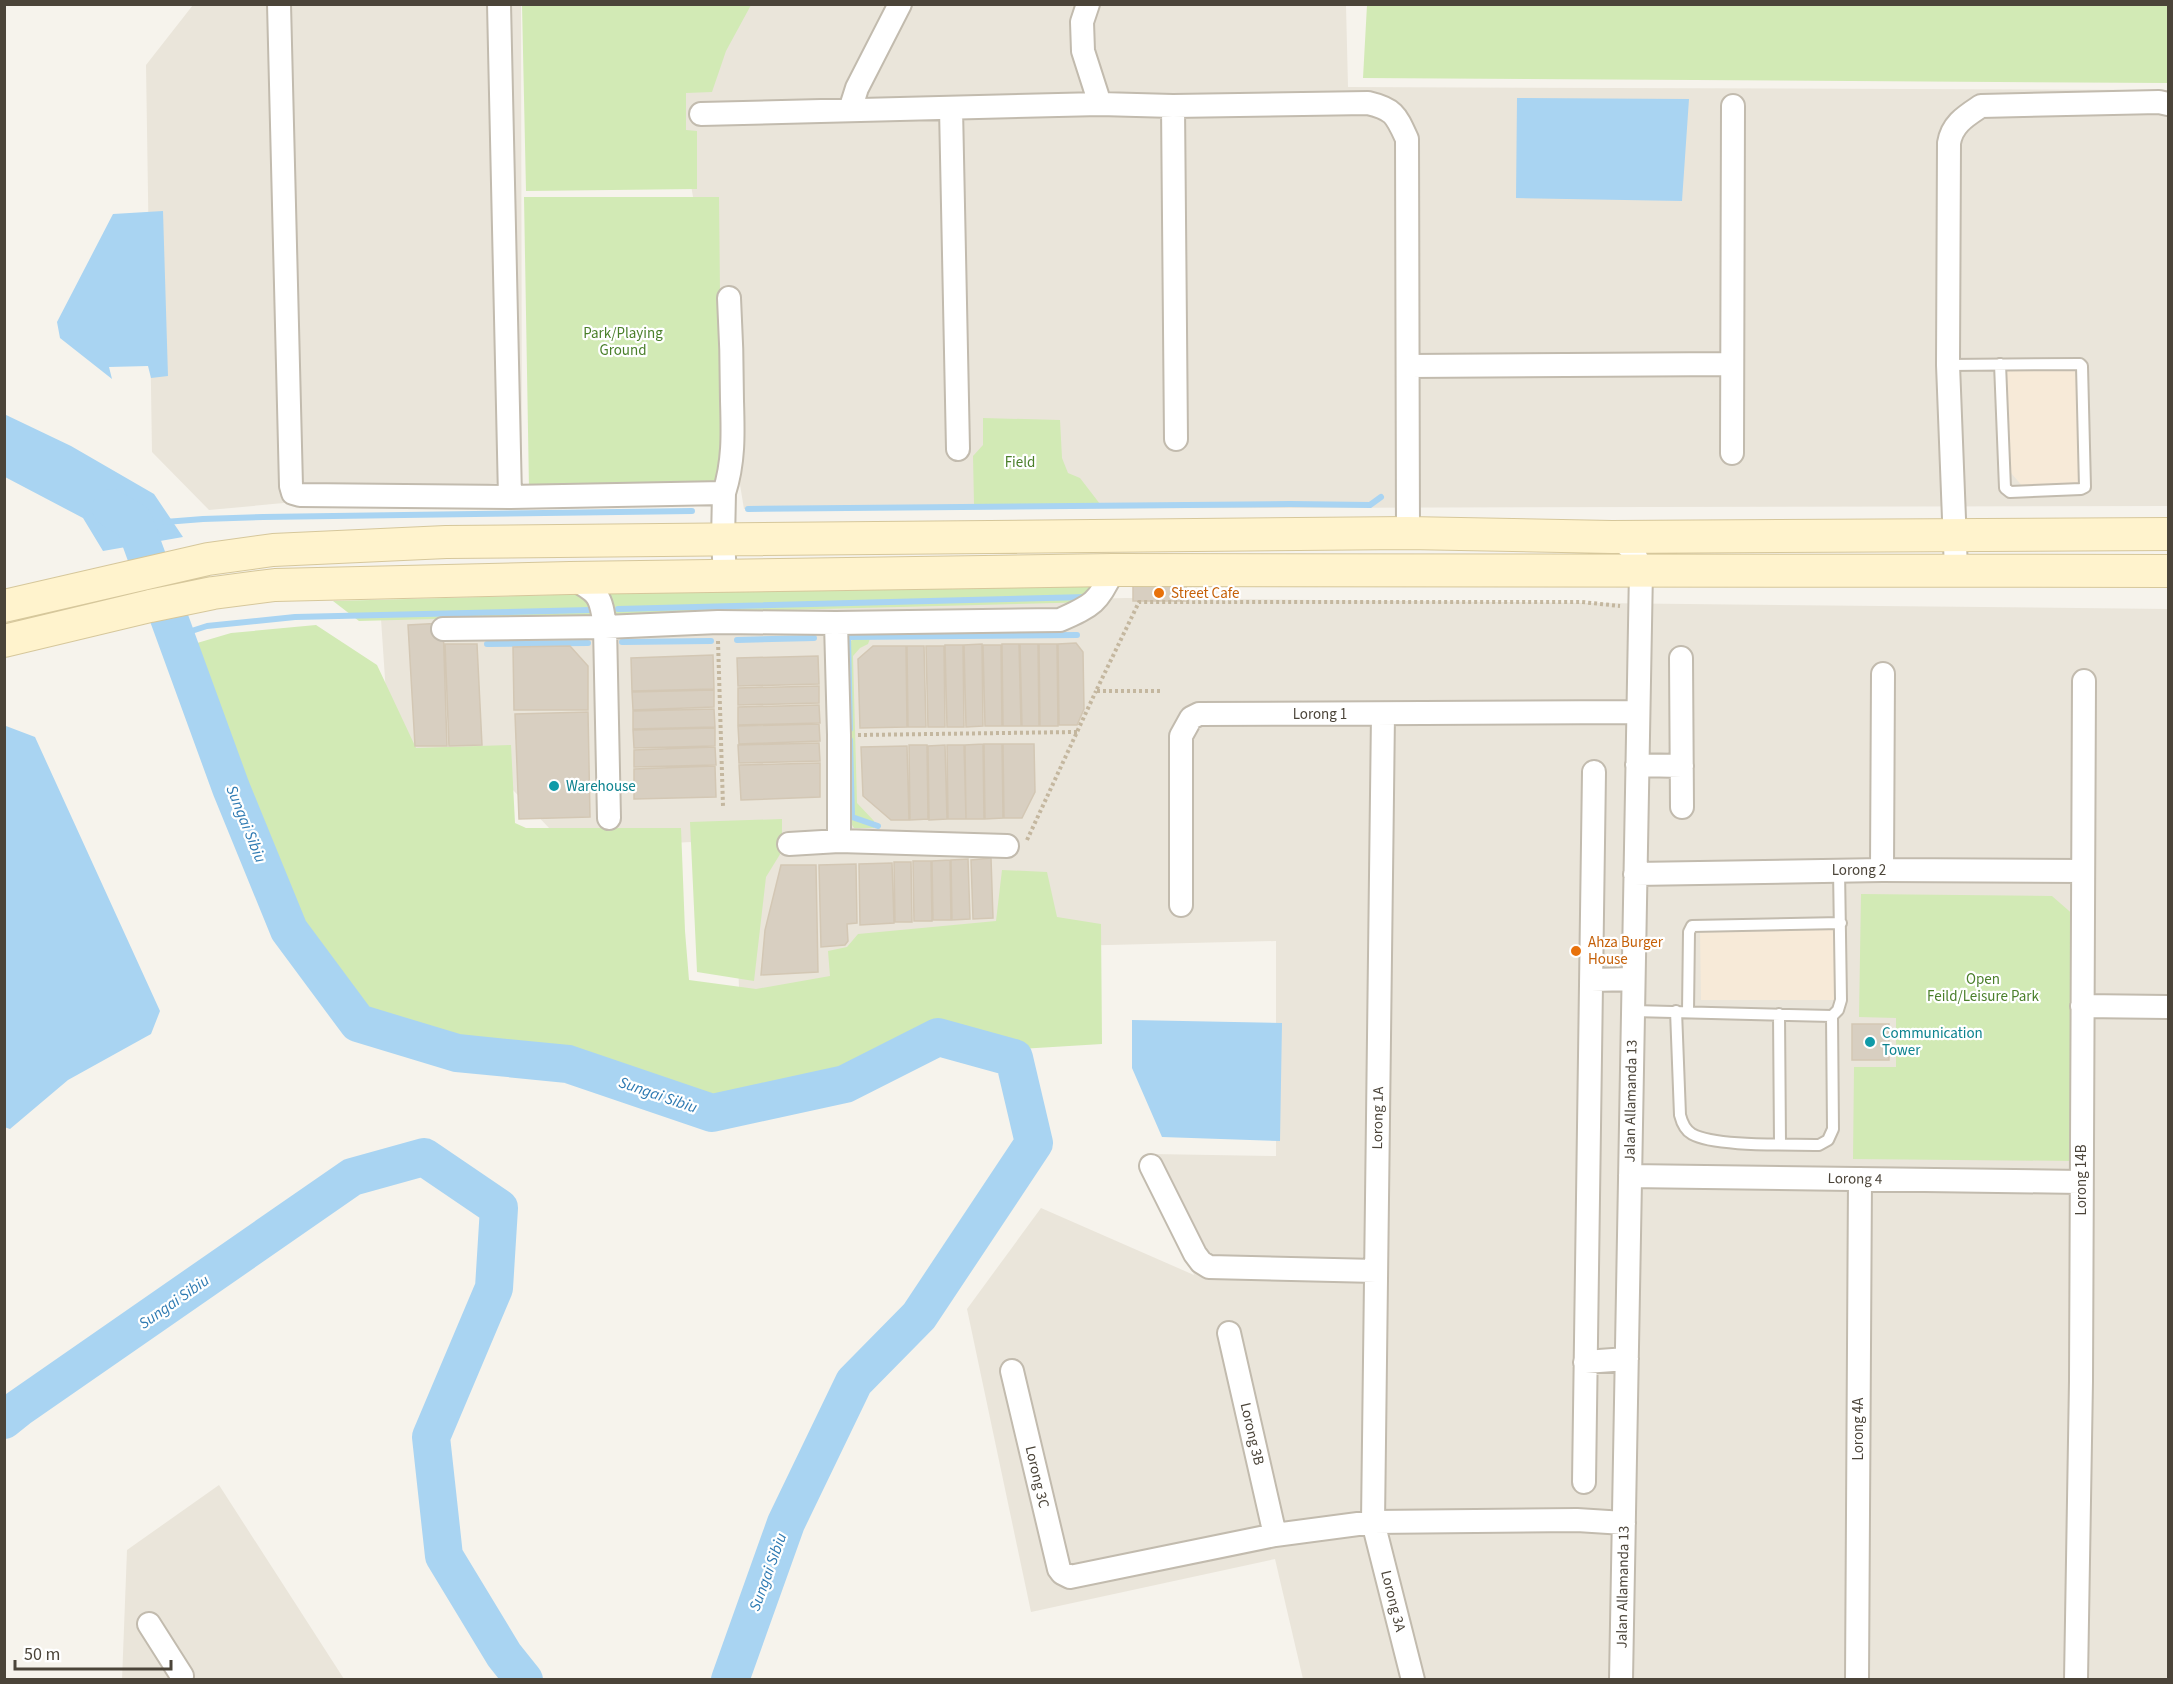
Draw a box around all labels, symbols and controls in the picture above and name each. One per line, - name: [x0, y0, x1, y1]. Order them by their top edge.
- park label: Park/Playing Ground: [583, 323, 663, 361]
- park label: Field: [1005, 452, 1035, 473]
- place label: Street Cafe: [1171, 583, 1239, 604]
- marker: Street Cafe: [1152, 586, 1166, 600]
- street label: Lorong 1: [1293, 704, 1347, 725]
- place label: Warehouse: [566, 776, 636, 797]
- marker: Warehouse: [547, 779, 561, 793]
- water label: Sungai Sibiu: [221, 782, 271, 866]
- street label: Lorong 2: [1832, 860, 1886, 881]
- place label: Ahza Burger House: [1588, 932, 1664, 970]
- marker: Ahza Burger House: [1569, 944, 1583, 958]
- park label: Open Feild/Leisure Park: [1927, 969, 2040, 1007]
- place label: Communication Tower: [1882, 1023, 1983, 1061]
- marker: Communication Tower: [1863, 1035, 1877, 1049]
- street label: Jalan Allamanda 13: [1619, 1039, 1643, 1163]
- water label: Sungai Sibiu: [616, 1071, 700, 1119]
- street label: Lorong 1A: [1367, 1086, 1389, 1150]
- street label: Lorong 14B: [2071, 1144, 2092, 1215]
- street label: Lorong 4: [1827, 1168, 1883, 1190]
- water label: Sungai Sibiu: [134, 1270, 214, 1334]
- street label: Lorong 4A: [1848, 1397, 1869, 1460]
- street label: Lorong 3B: [1235, 1401, 1269, 1467]
- street label: Lorong 3C: [1020, 1444, 1054, 1511]
- street label: Jalan Allamanda 13: [1611, 1525, 1635, 1649]
- water label: Sungai Sibiu: [744, 1530, 792, 1614]
- street label: Lorong 3A: [1375, 1568, 1411, 1635]
- scale bar: [15, 1633, 171, 1671]
- text: 50 m: [24, 1642, 60, 1667]

